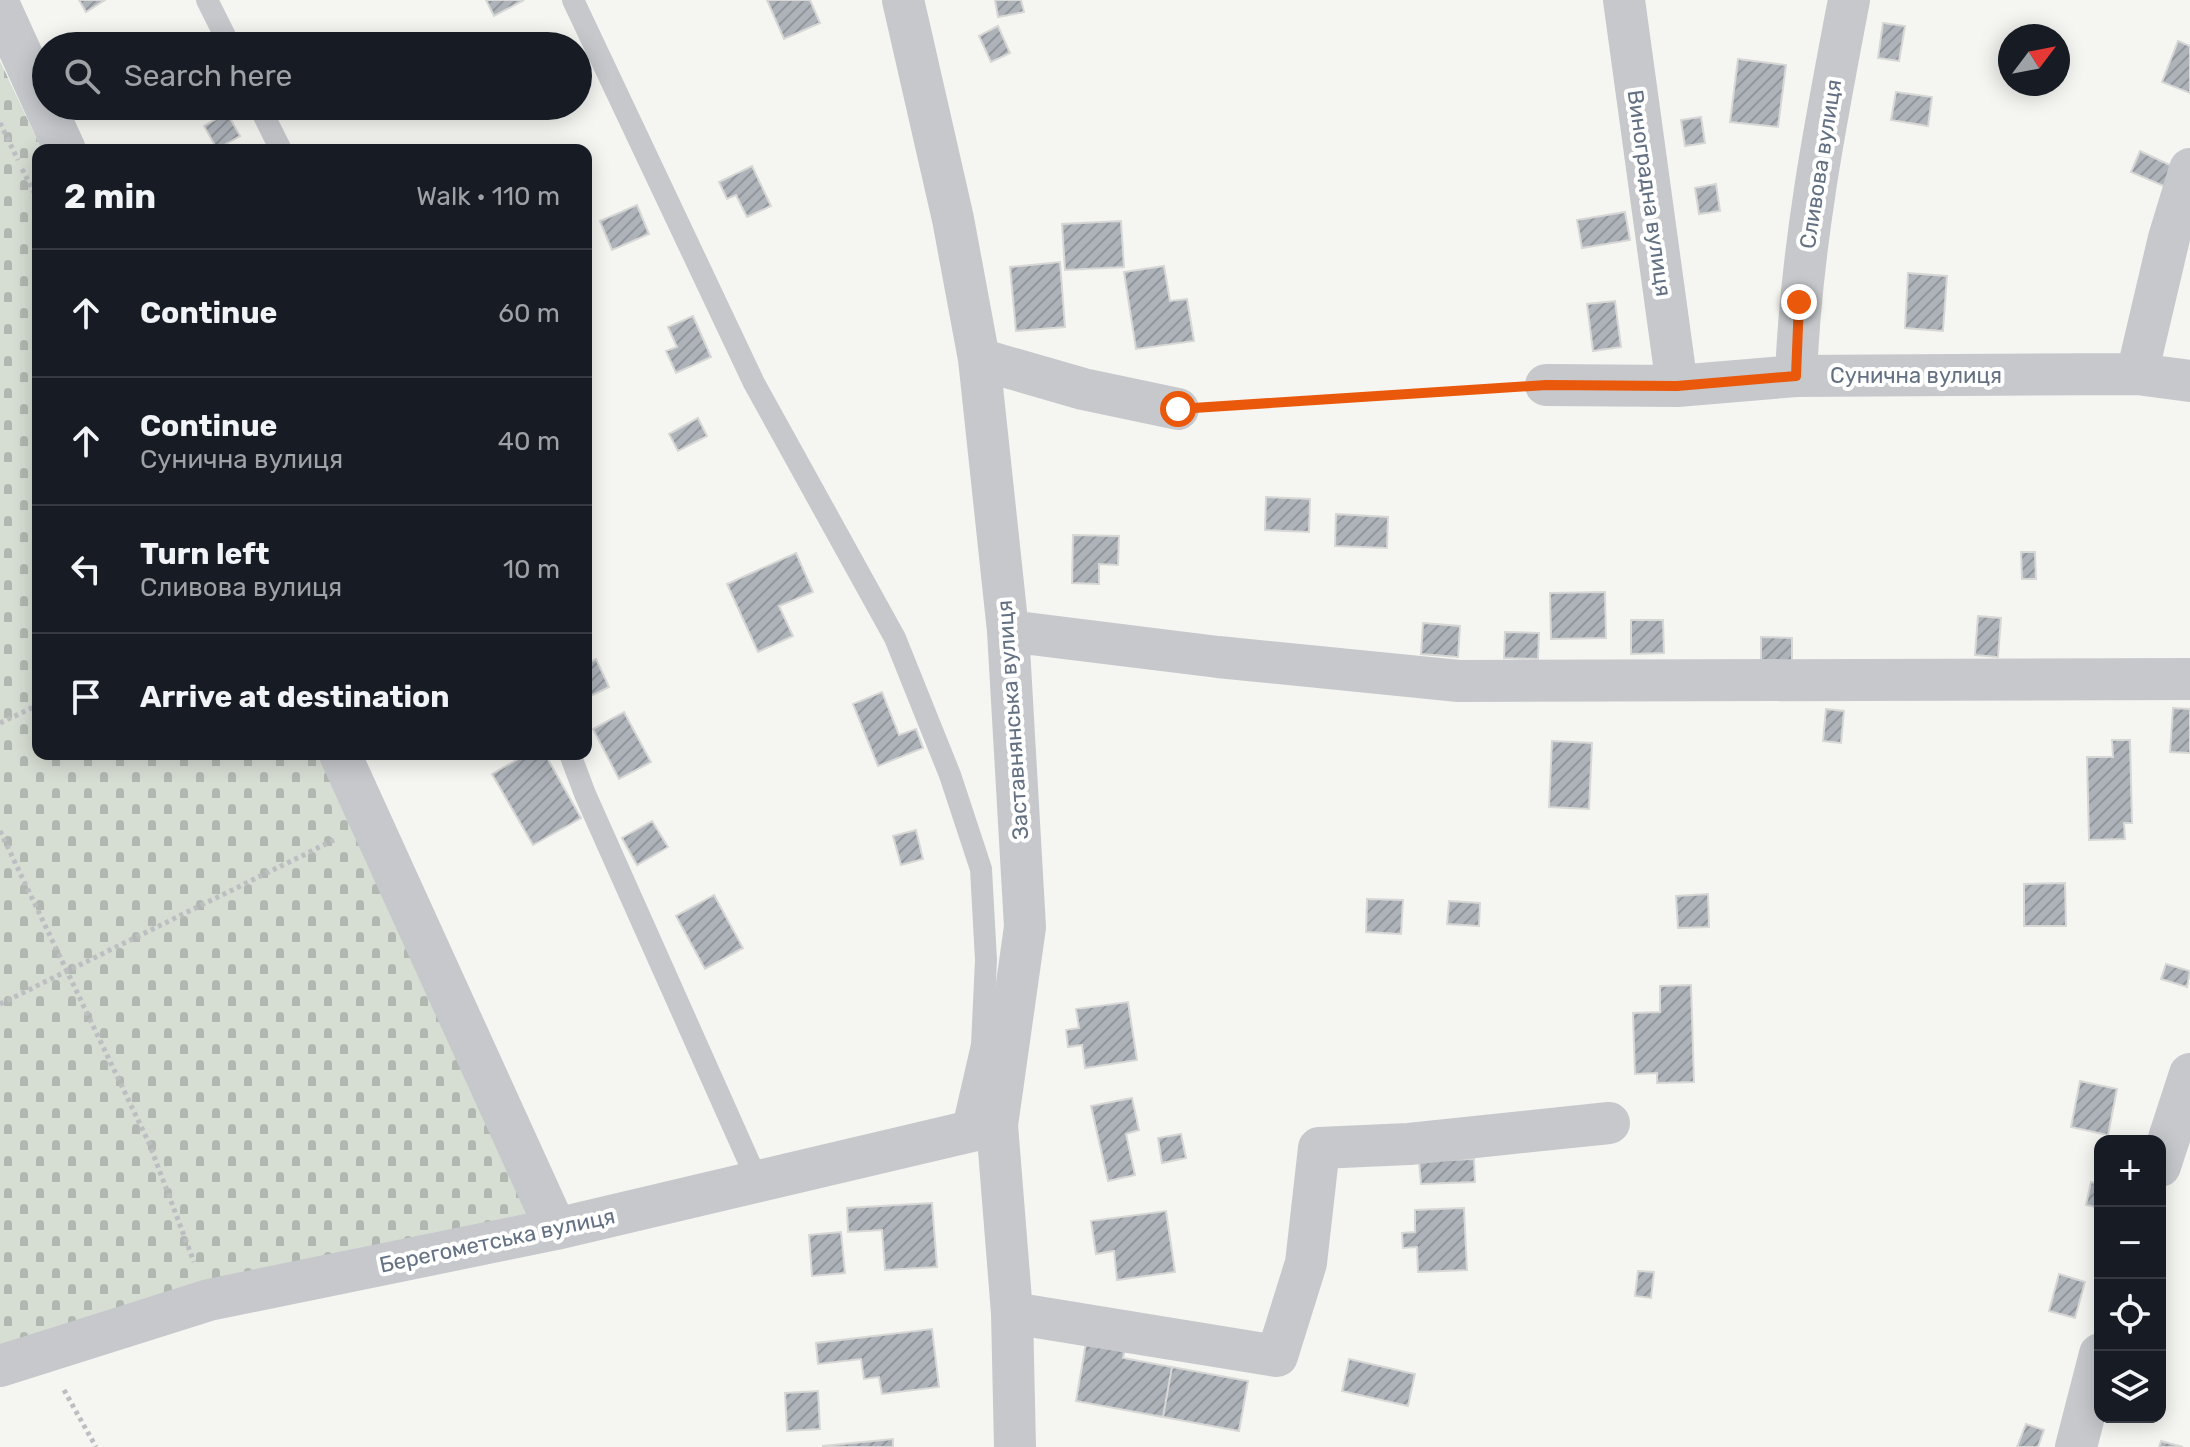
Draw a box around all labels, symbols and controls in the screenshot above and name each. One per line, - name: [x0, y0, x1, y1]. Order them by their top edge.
- north arrow: [1998, 24, 2070, 96]
- search box: [32, 32, 592, 120]
- icon: search: [60, 54, 104, 98]
- text: Search here: [124, 58, 292, 94]
- street label: Сливова вулиця: [1794, 77, 1847, 251]
- street label: Виноградна вулиця: [1622, 88, 1677, 298]
- text: 2 min: [64, 176, 156, 217]
- text: Walk · 110 m: [416, 181, 560, 212]
- route end: [1781, 284, 1817, 320]
- icon: ahead: [64, 291, 108, 335]
- text: Continue: [140, 295, 277, 331]
- text: 60 m: [498, 298, 560, 329]
- street label: Сунична вулиця: [1830, 362, 2002, 389]
- route start: [1160, 391, 1196, 427]
- text: Continue: [140, 408, 277, 444]
- icon: ahead: [64, 419, 108, 463]
- text: 40 m: [498, 426, 560, 457]
- text: Сунична вулиця: [140, 444, 343, 475]
- text: Turn left: [140, 536, 270, 572]
- icon: left: [64, 547, 108, 591]
- text: 10 m: [503, 554, 560, 585]
- text: Сливова вулиця: [140, 572, 342, 603]
- street label: Заставнянська вулиця: [991, 599, 1034, 841]
- icon: arrive: [64, 675, 108, 719]
- text: Arrive at destination: [140, 679, 450, 715]
- map controls: [2094, 1135, 2166, 1423]
- button: +: [2094, 1135, 2166, 1207]
- street label: Берегометська вулиця: [377, 1202, 617, 1279]
- button: −: [2094, 1207, 2166, 1279]
- button: locate: [2094, 1279, 2166, 1351]
- button: layers: [2094, 1351, 2166, 1423]

